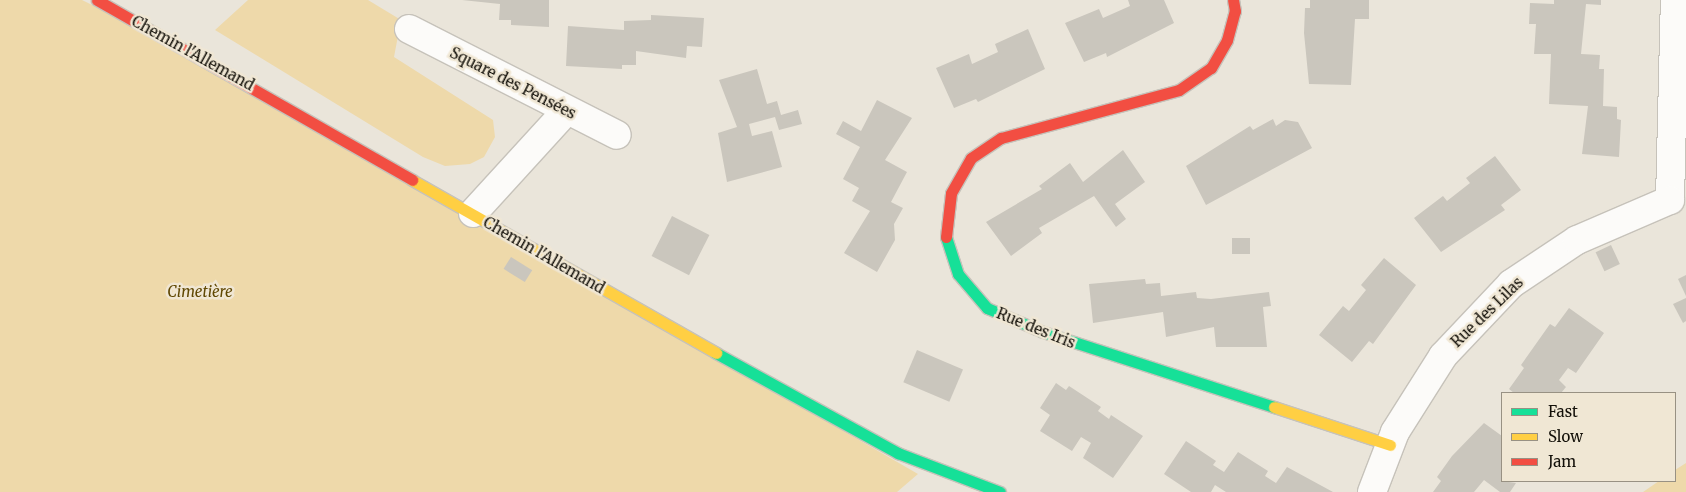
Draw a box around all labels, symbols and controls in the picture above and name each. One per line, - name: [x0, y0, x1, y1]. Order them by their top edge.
- street label: Chemin l'Allemand: [129, 12, 257, 94]
- street label: Square des Pensées: [447, 43, 579, 123]
- street label: Chemin l'Allemand: [480, 213, 608, 297]
- street label: Rue des Lilas: [1447, 273, 1527, 351]
- park label: Cimetière: [167, 283, 233, 301]
- street label: Rue des Iris: [994, 304, 1078, 352]
- legend: [1501, 392, 1676, 482]
- text: Fast: [1548, 402, 1578, 421]
- text: Slow: [1548, 427, 1583, 446]
- text: Jam: [1548, 452, 1576, 471]

